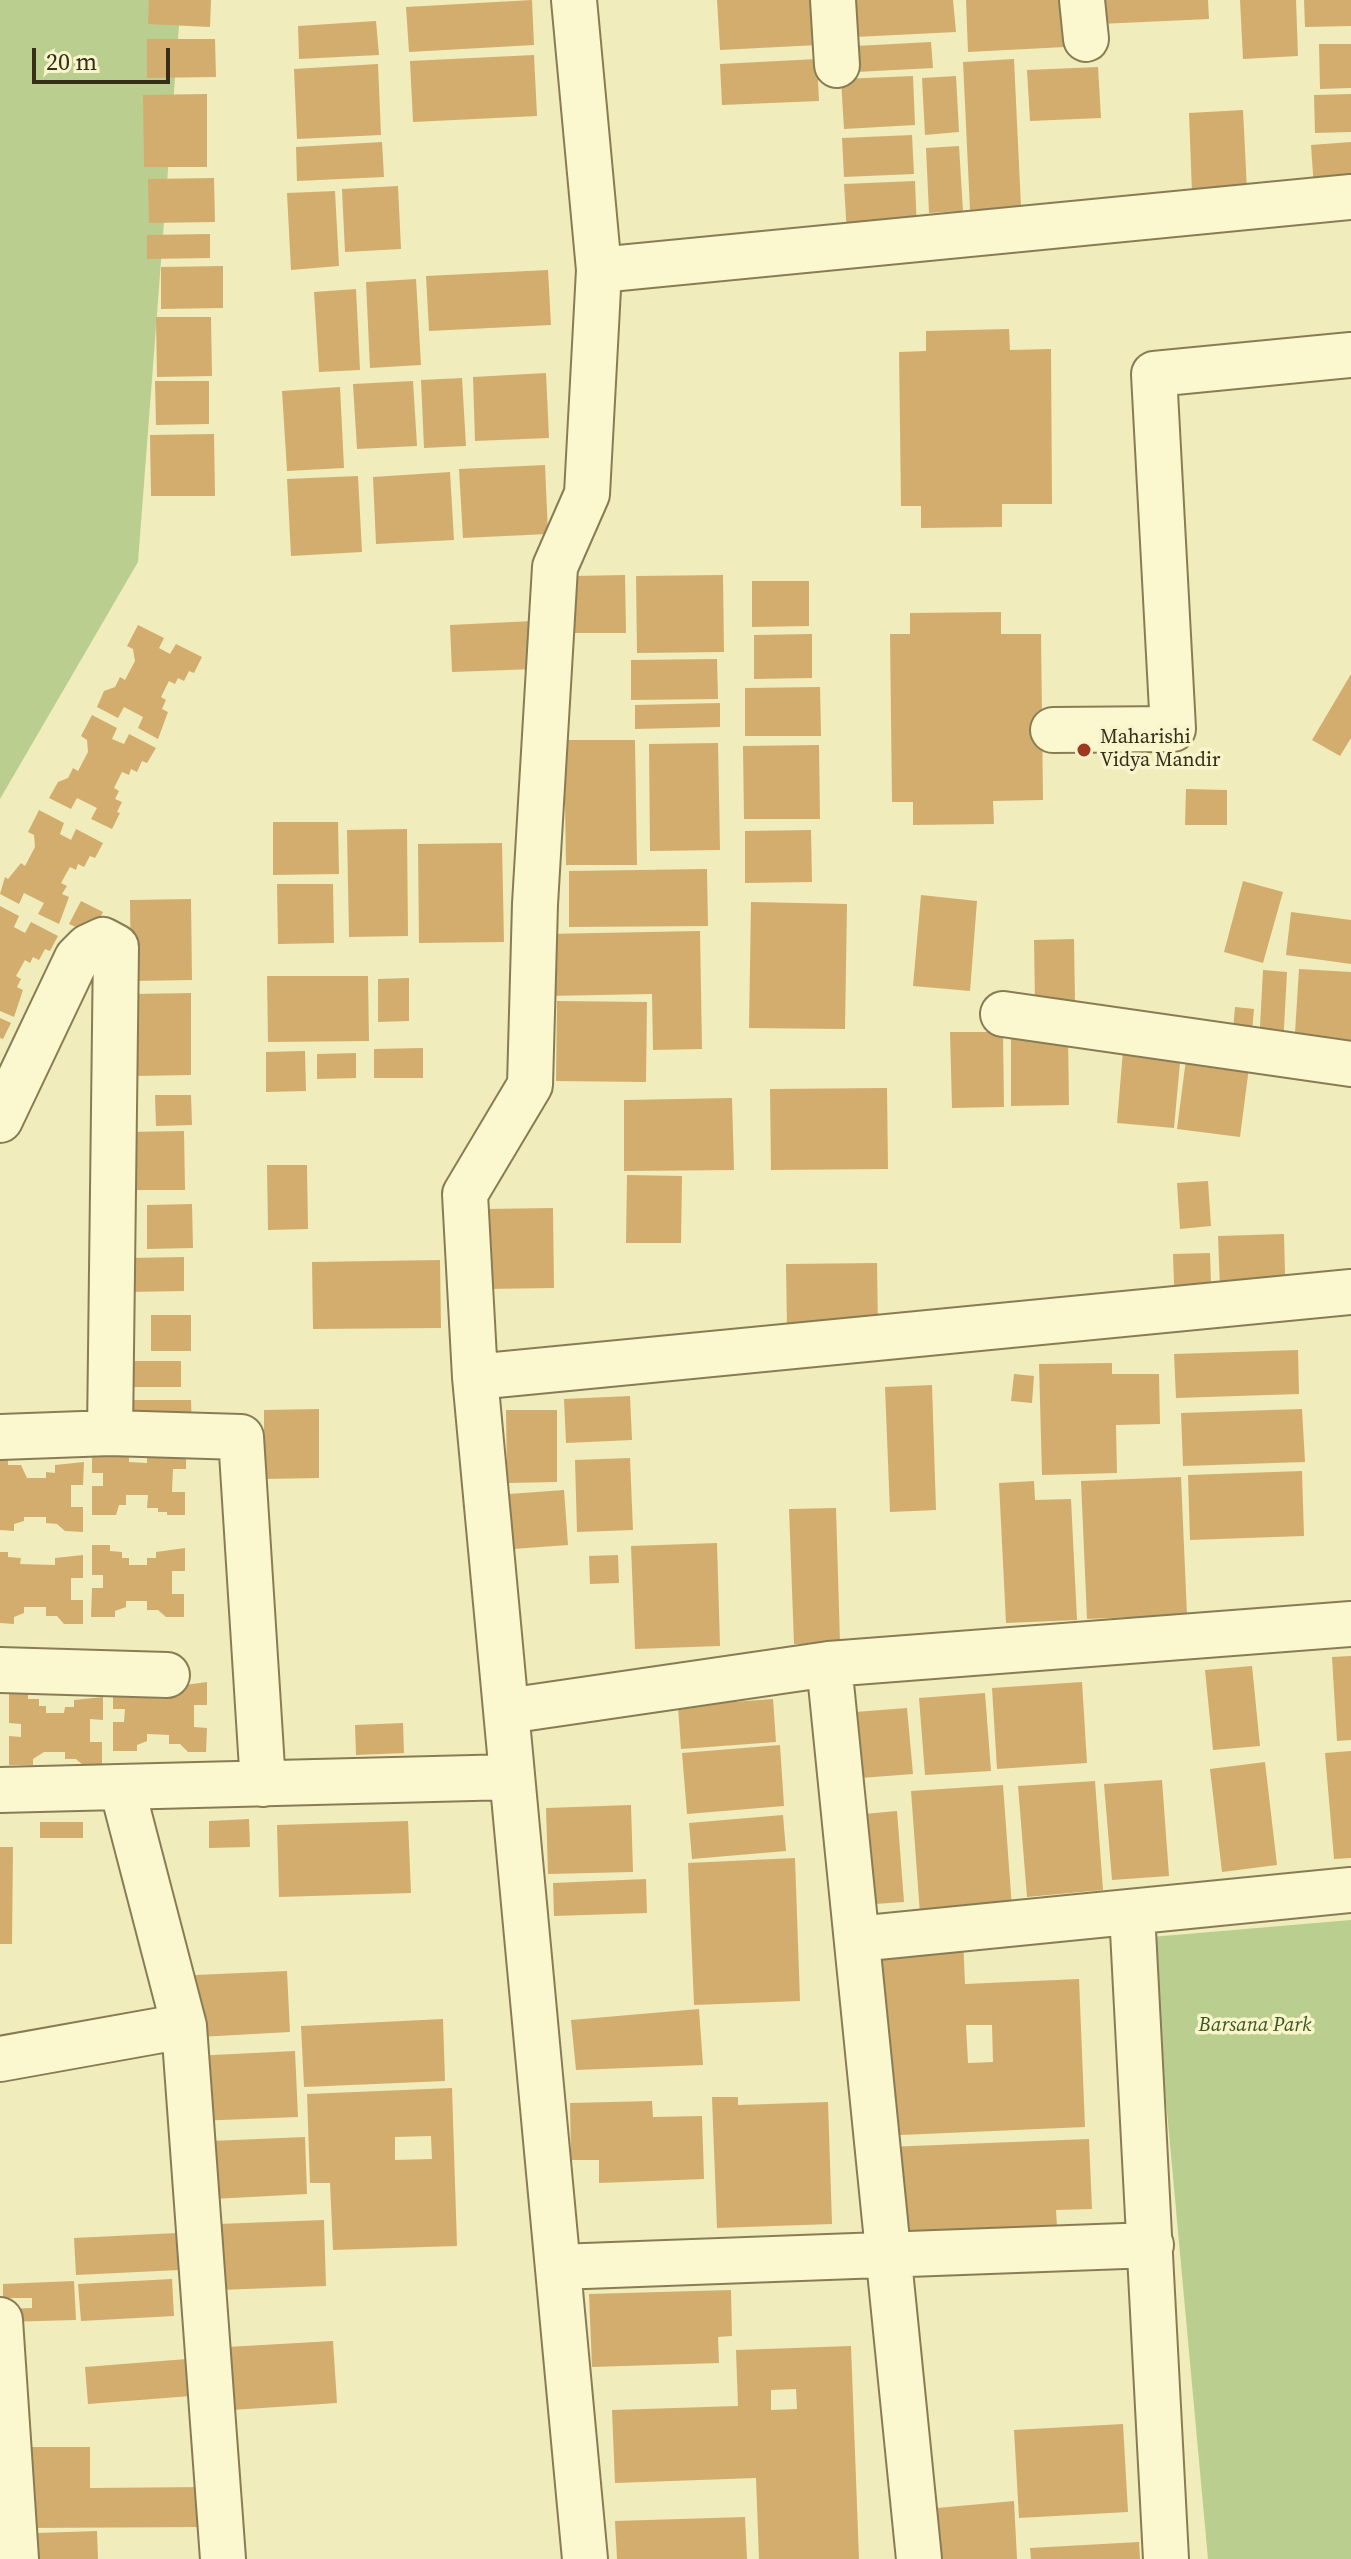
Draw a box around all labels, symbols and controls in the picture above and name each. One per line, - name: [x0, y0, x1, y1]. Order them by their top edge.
- scale bar: [36, 32, 174, 82]
- text: 20 m: [46, 45, 97, 78]
- place label: Maharishi Vidya Mandir: [1100, 726, 1220, 773]
- marker: Maharishi Vidya Mandir: [1075, 741, 1093, 759]
- park label: Barsana Park: [1199, 2014, 1311, 2038]

